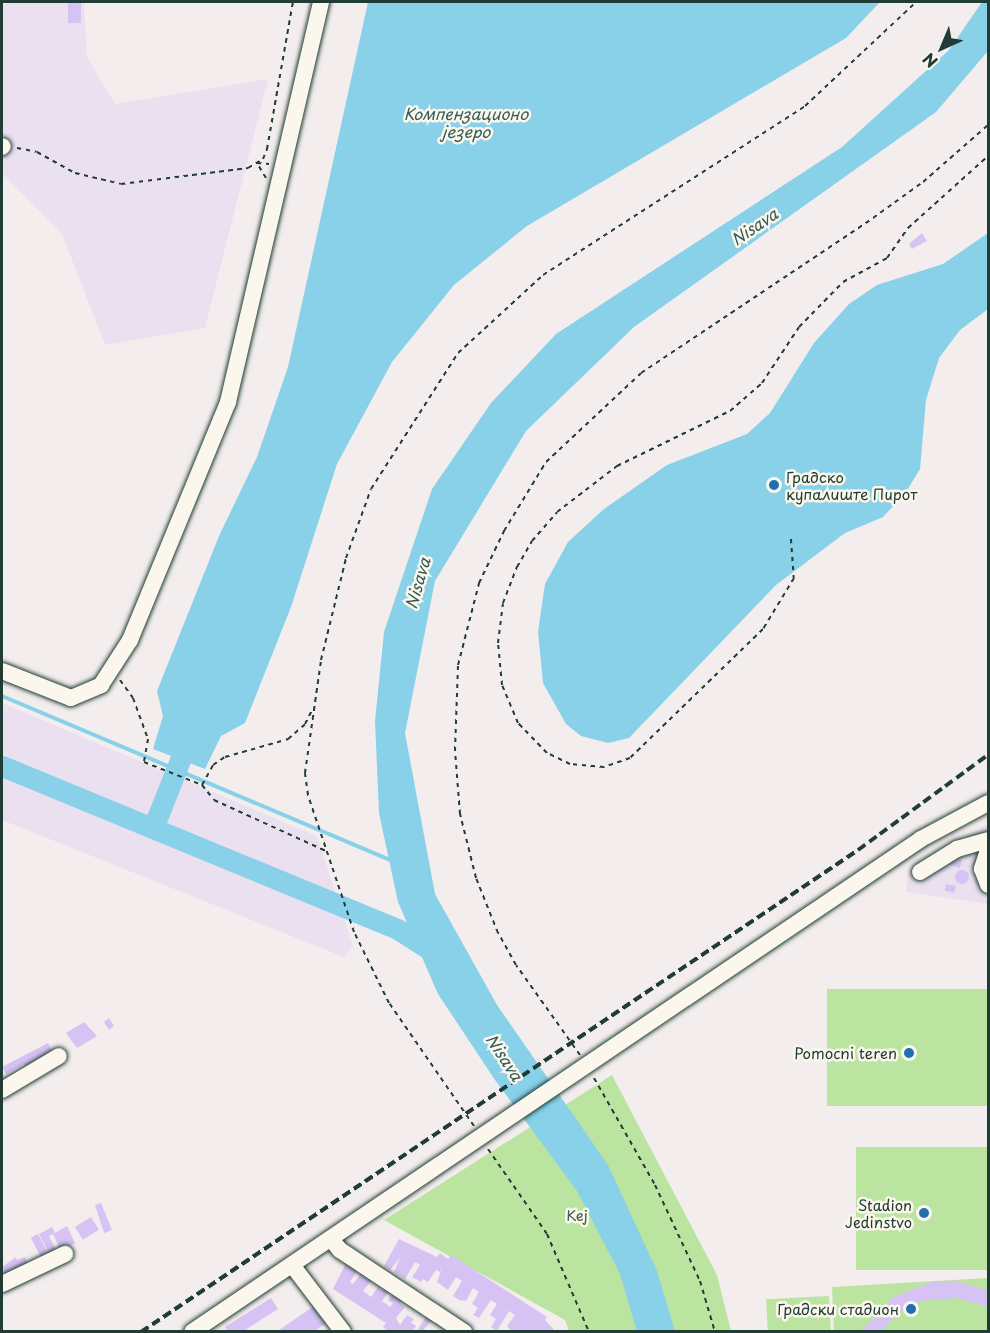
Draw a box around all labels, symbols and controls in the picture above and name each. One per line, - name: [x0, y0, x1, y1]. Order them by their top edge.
- north arrow: [912, 18, 972, 78]
- text: N: [917, 48, 942, 74]
- water label: Компензационо језеро: [404, 103, 528, 141]
- water label: Nisava: [727, 203, 781, 249]
- place label: Градско купалиште Пирот: [786, 467, 918, 502]
- marker: Градско купалиште Пирот: [767, 478, 781, 492]
- water label: Nisava: [401, 555, 433, 611]
- water label: Nisava: [483, 1030, 527, 1084]
- place label: Pomocni teren: [794, 1044, 897, 1062]
- marker: Pomocni teren: [902, 1046, 916, 1060]
- place label: Stadion Jedinstvo: [845, 1195, 912, 1230]
- park label: Кеј: [566, 1206, 588, 1224]
- marker: Stadion Jedinstvo: [917, 1206, 931, 1220]
- place label: Градски стадион: [777, 1300, 899, 1318]
- marker: Градски стадион: [904, 1302, 918, 1316]

